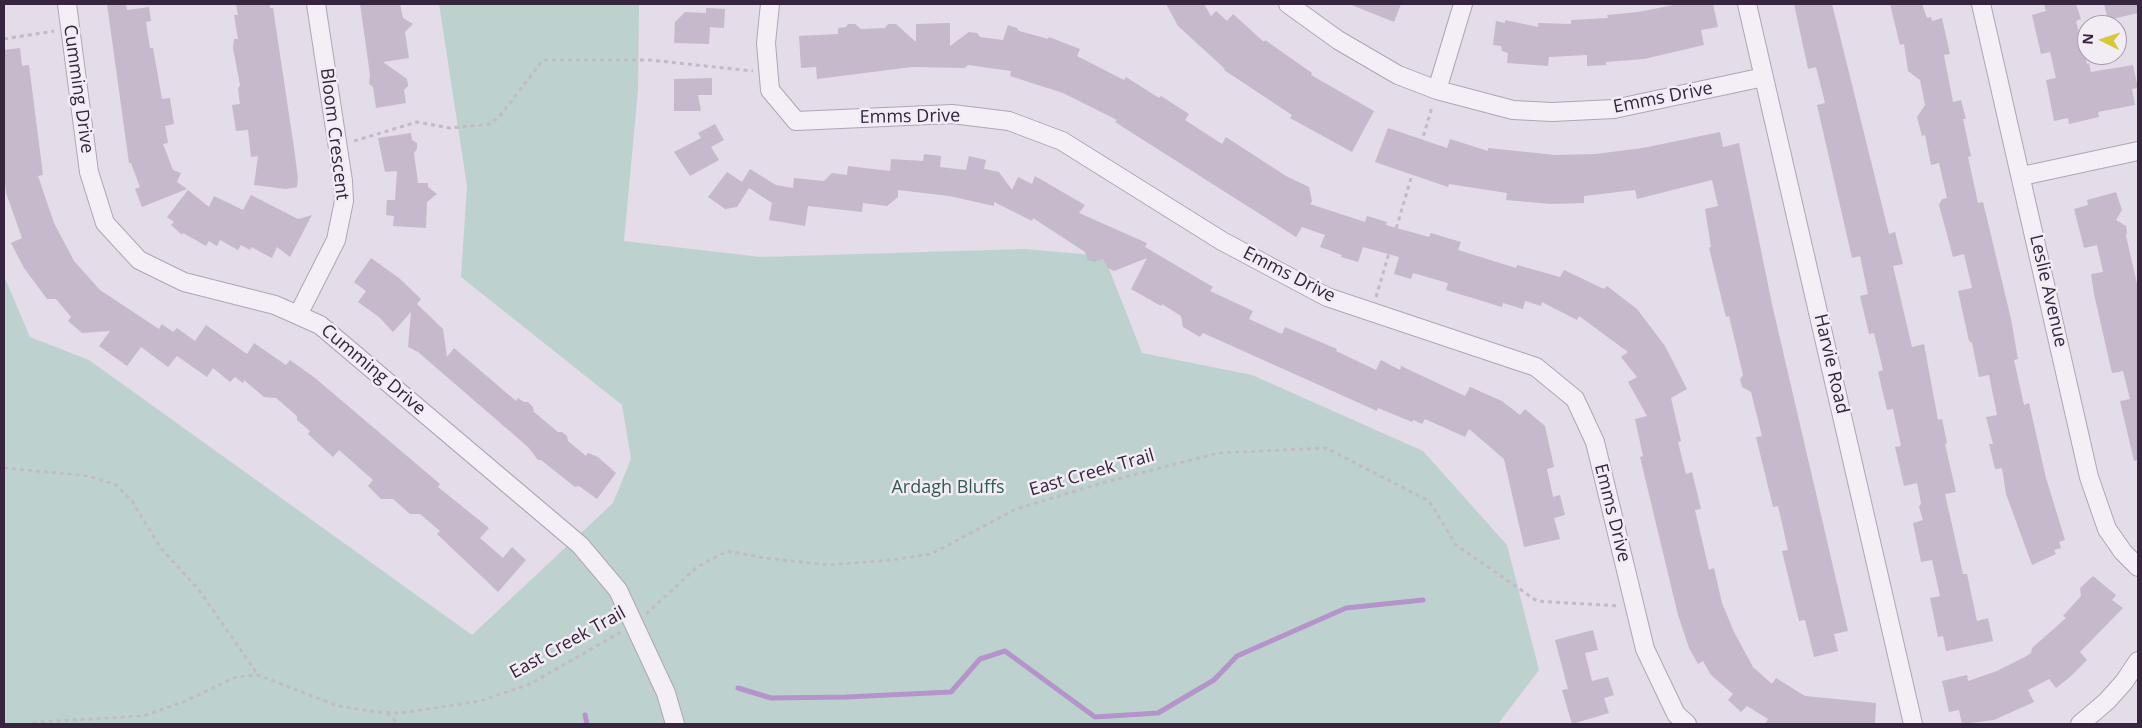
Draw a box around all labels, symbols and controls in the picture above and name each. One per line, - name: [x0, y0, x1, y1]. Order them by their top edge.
- north arrow: [2077, 15, 2127, 65]
- street label: Cumming Drive: [58, 23, 98, 155]
- text: N: [2078, 33, 2097, 45]
- street label: Bloom Crescent: [315, 67, 353, 201]
- street label: Emms Drive: [1612, 78, 1714, 118]
- street label: Emms Drive: [859, 105, 961, 129]
- street label: Leslie Avenue: [2025, 233, 2071, 349]
- street label: Emms Drive: [1239, 243, 1339, 307]
- street label: Harvie Road: [1809, 312, 1853, 416]
- street label: Cumming Drive: [316, 320, 430, 420]
- street label: East Creek Trail: [1027, 445, 1157, 501]
- street label: Emms Drive: [1589, 462, 1635, 564]
- park label: Ardagh Bluffs: [891, 477, 1005, 499]
- street label: East Creek Trail: [506, 602, 630, 684]

